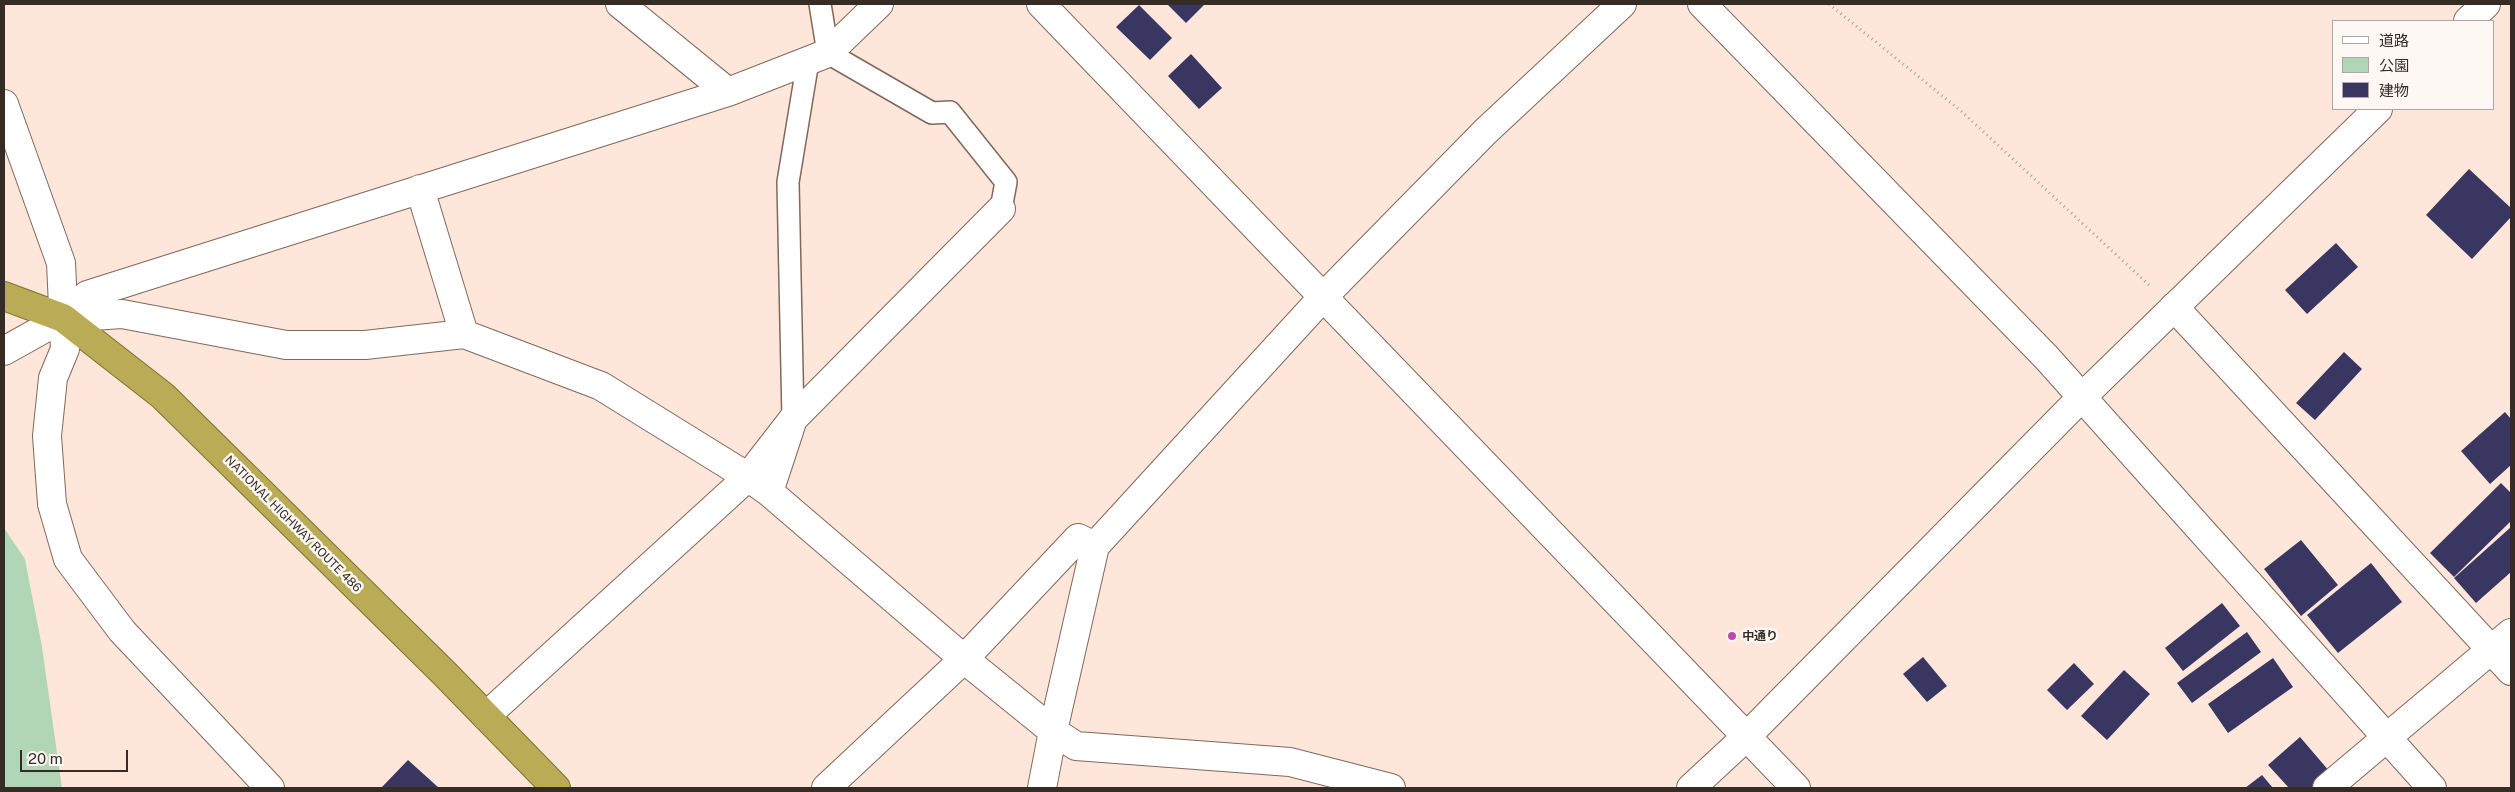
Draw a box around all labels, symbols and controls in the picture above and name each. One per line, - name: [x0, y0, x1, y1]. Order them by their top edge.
- legend: [2332, 20, 2495, 110]
- text: 道路: [2379, 32, 2409, 49]
- text: 公園: [2379, 57, 2409, 74]
- text: 建物: [2379, 82, 2409, 99]
- street label: NATIONAL HIGHWAY ROUTE 486: [222, 453, 364, 595]
- place label: 中通り: [1742, 629, 1778, 643]
- marker: 中通り: [1726, 630, 1738, 642]
- scale bar: [22, 740, 130, 772]
- text: 20 m: [28, 750, 63, 767]

